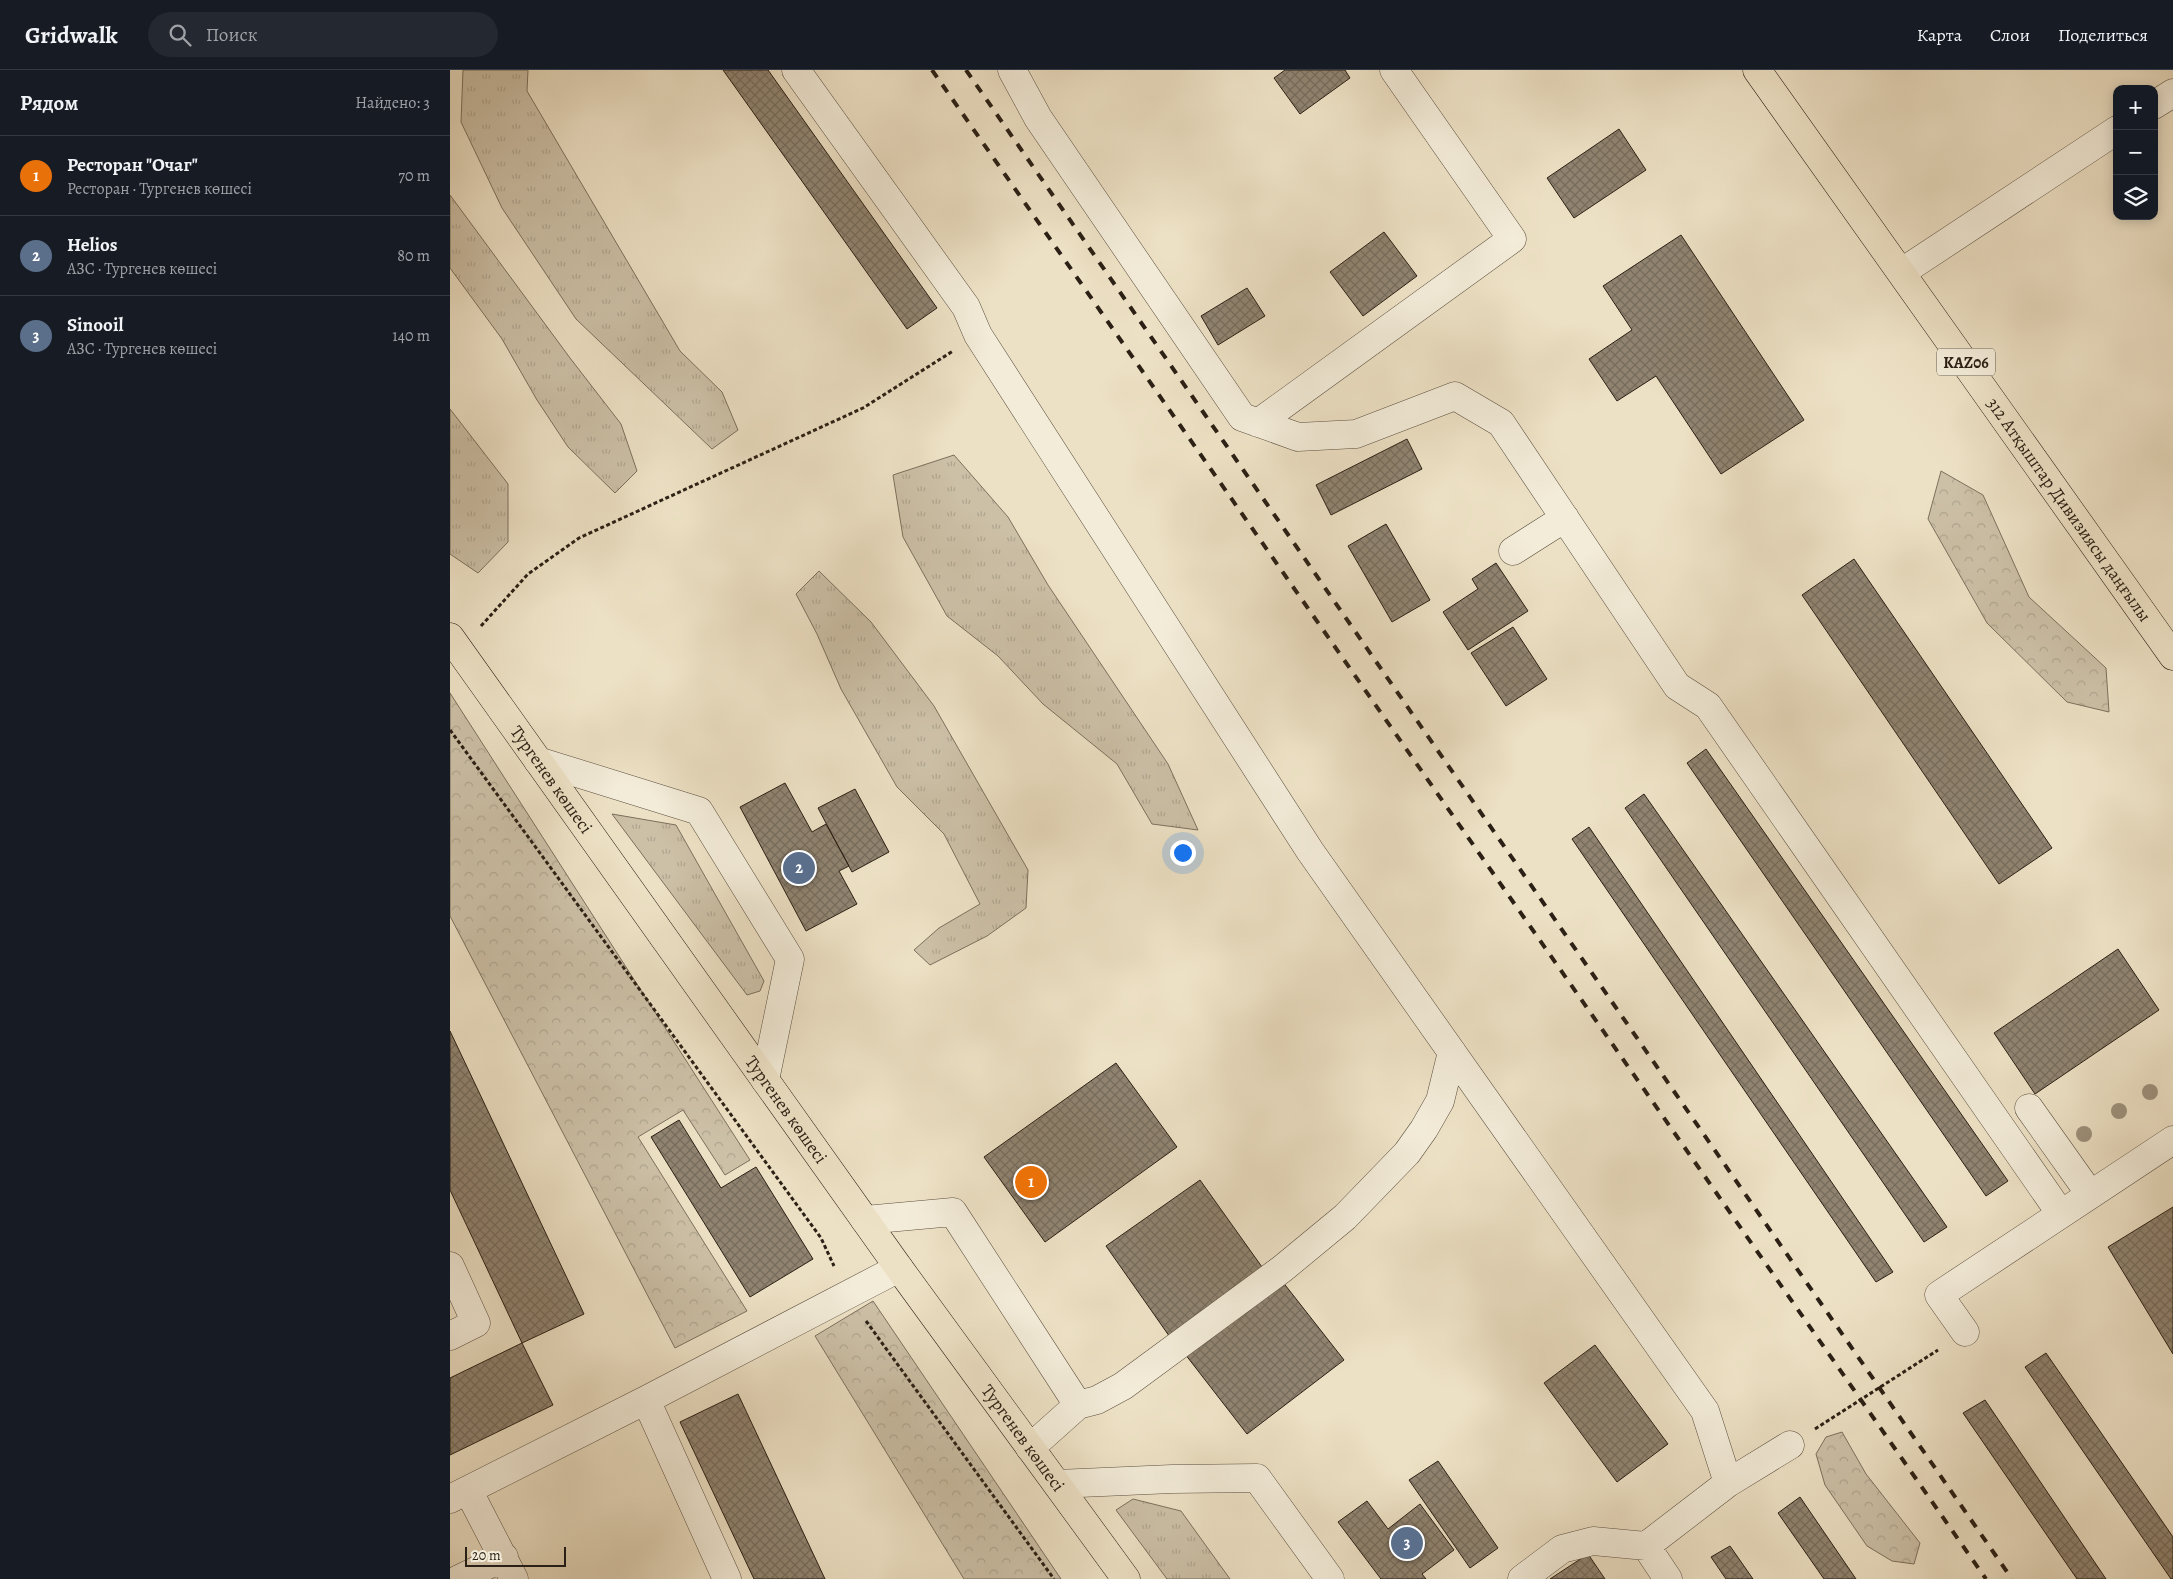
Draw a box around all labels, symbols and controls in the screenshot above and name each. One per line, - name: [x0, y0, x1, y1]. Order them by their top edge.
- search box: [148, 12, 498, 57]
- text: Gridwalk: [25, 19, 118, 51]
- icon: search: [166, 21, 194, 49]
- text: Поиск: [206, 22, 258, 48]
- text: Карта: [1917, 23, 1962, 47]
- text: Слои: [1990, 23, 2030, 47]
- text: Поделиться: [2058, 23, 2148, 47]
- map controls: [2113, 85, 2158, 220]
- button: +: [2113, 85, 2158, 130]
- text: Рядом: [20, 89, 78, 117]
- text: Найдено: 3: [355, 92, 430, 114]
- button: −: [2113, 130, 2158, 175]
- text: Ресторан "Очаг": [67, 152, 198, 178]
- text: 1: [33, 165, 39, 187]
- text: 70 m: [398, 165, 430, 187]
- button: layers: [2113, 175, 2158, 220]
- text: Ресторан · Тургенев көшесі: [67, 178, 252, 200]
- text: Helios: [67, 232, 118, 258]
- text: 2: [32, 245, 40, 267]
- text: 80 m: [397, 245, 430, 267]
- text: АЗС · Тургенев көшесі: [67, 258, 217, 280]
- text: Sinooil: [67, 312, 123, 338]
- text: 3: [33, 325, 39, 347]
- text: 140 m: [392, 325, 430, 347]
- text: АЗС · Тургенев көшесі: [67, 338, 217, 360]
- road number: KАZ06: [1937, 348, 1995, 376]
- street label: 312 Атқыштар Дивизиясы даңғылы: [1981, 393, 2157, 626]
- street label: Тургенев көшесі: [505, 721, 598, 838]
- your location: [1170, 840, 1196, 866]
- pin: 2: [783, 849, 815, 887]
- street label: Тургенев көшесі: [740, 1051, 833, 1168]
- pin: 1: [1015, 1163, 1047, 1201]
- street label: Тургенев көшесі: [976, 1380, 1070, 1496]
- pin: 3: [1391, 1524, 1423, 1562]
- scale bar: [465, 1544, 566, 1567]
- text: 20 m: [472, 1546, 501, 1565]

